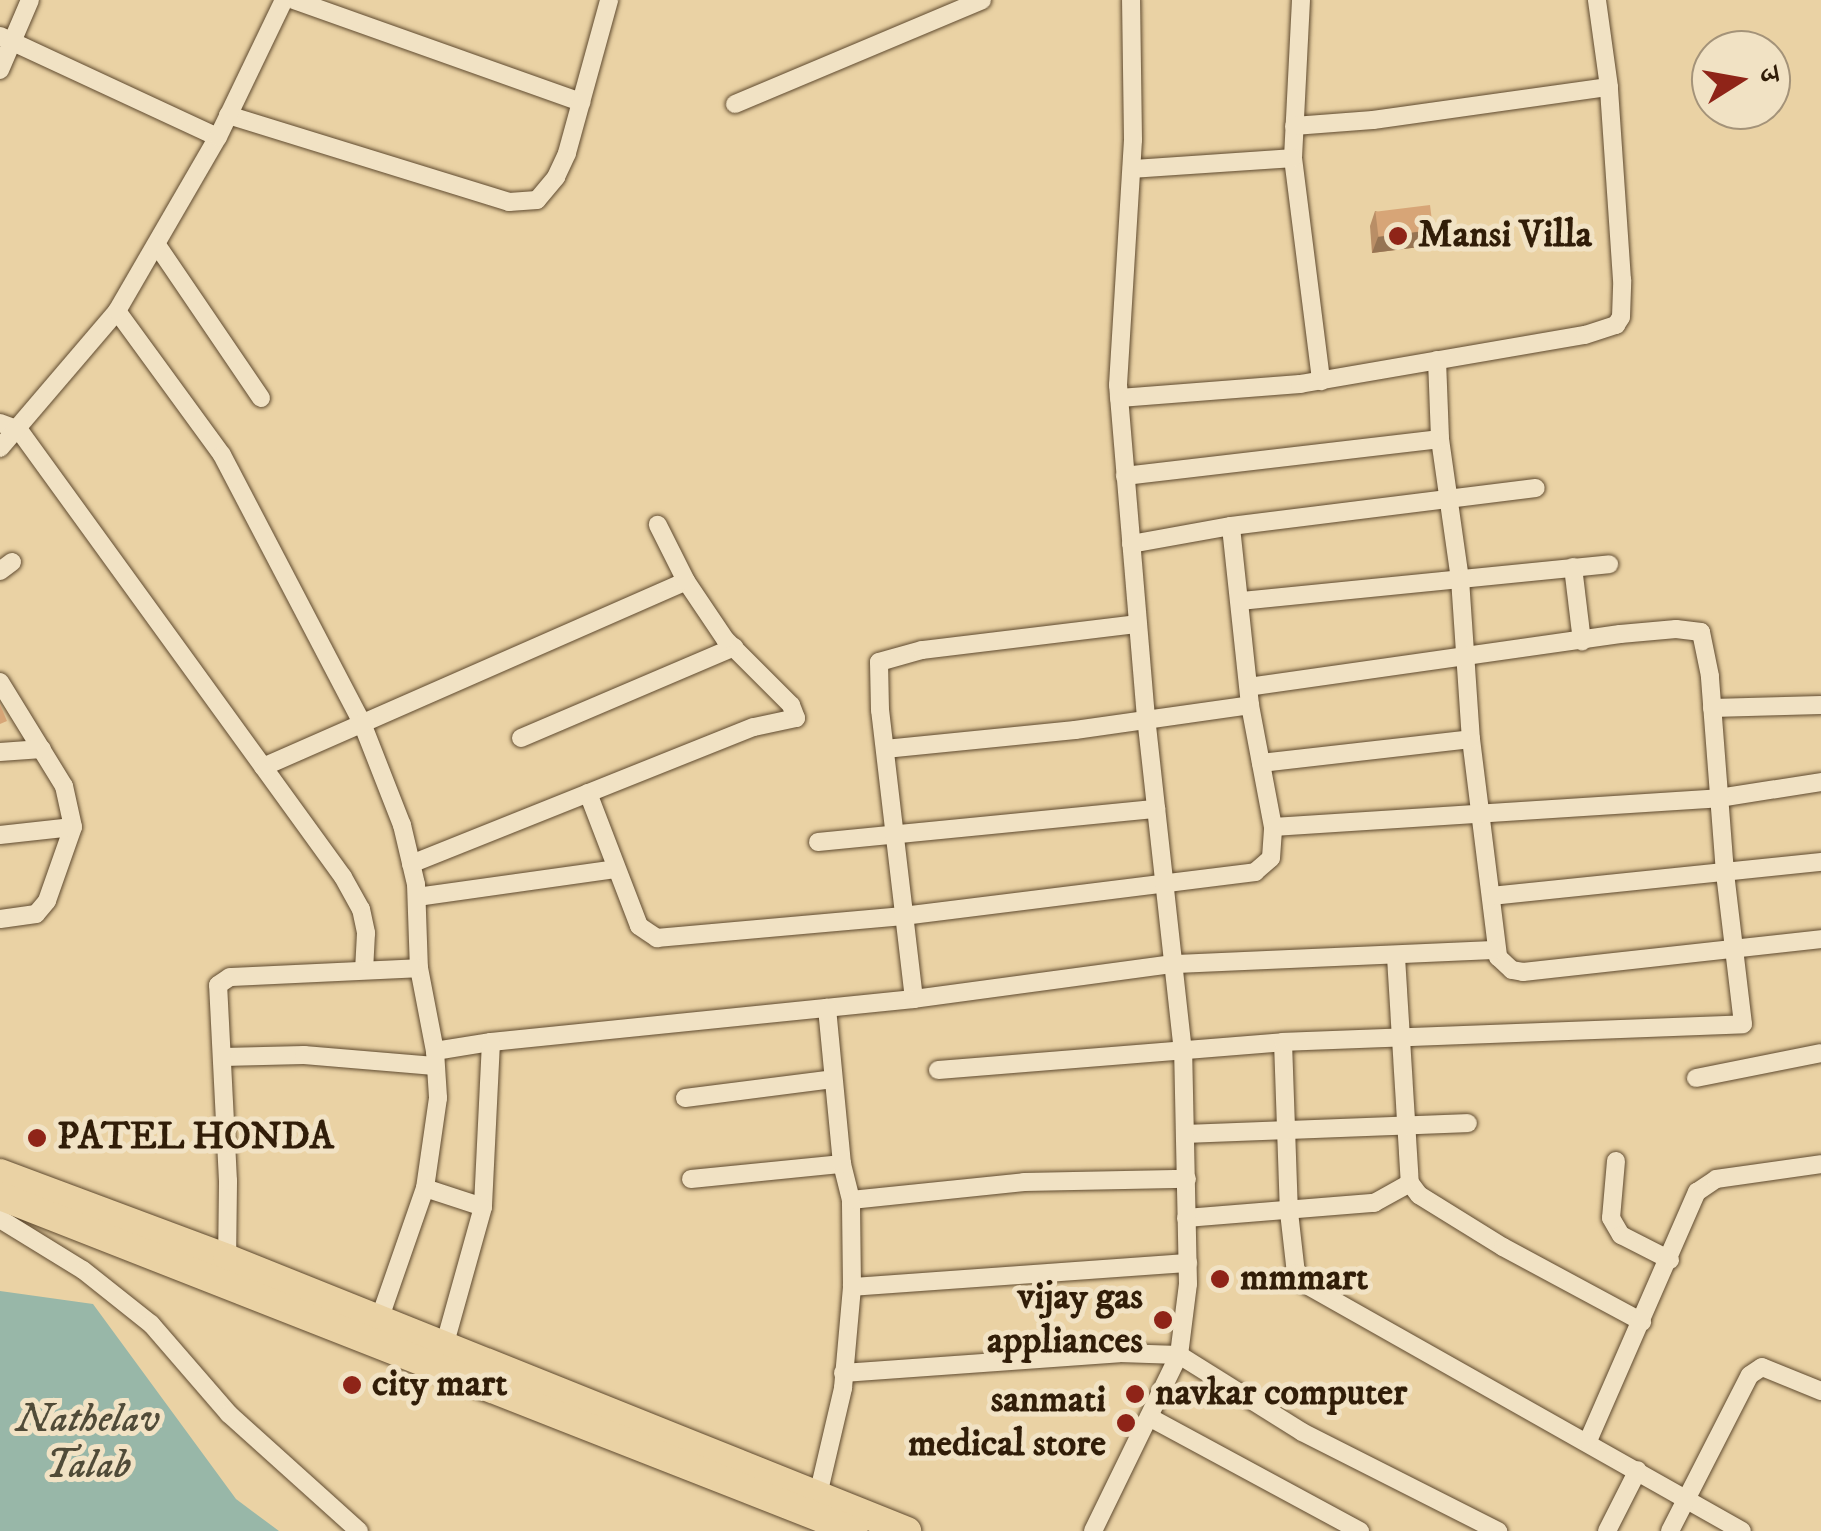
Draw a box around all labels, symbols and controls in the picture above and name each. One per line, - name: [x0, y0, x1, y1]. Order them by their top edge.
- north arrow: [1691, 30, 1791, 130]
- text: उ: [1750, 64, 1788, 85]
- place label: Mansi Villa: [1418, 213, 1592, 259]
- marker: Mansi Villa: [1387, 225, 1409, 247]
- place label: PATEL HONDA: [57, 1115, 334, 1161]
- marker: PATEL HONDA: [26, 1127, 48, 1149]
- place label: mmmart: [1240, 1256, 1368, 1302]
- marker: mmmart: [1209, 1268, 1231, 1290]
- place label: vijay gas appliances: [987, 1275, 1143, 1365]
- marker: vijay gas appliances: [1152, 1309, 1174, 1331]
- place label: city mart: [372, 1362, 507, 1408]
- place label: navkar computer: [1155, 1371, 1407, 1417]
- marker: city mart: [341, 1374, 363, 1396]
- place label: sanmati medical store: [908, 1378, 1106, 1468]
- marker: navkar computer: [1124, 1383, 1146, 1405]
- water label: Nathelav Talab: [16, 1396, 160, 1490]
- marker: sanmati medical store: [1115, 1412, 1137, 1434]

